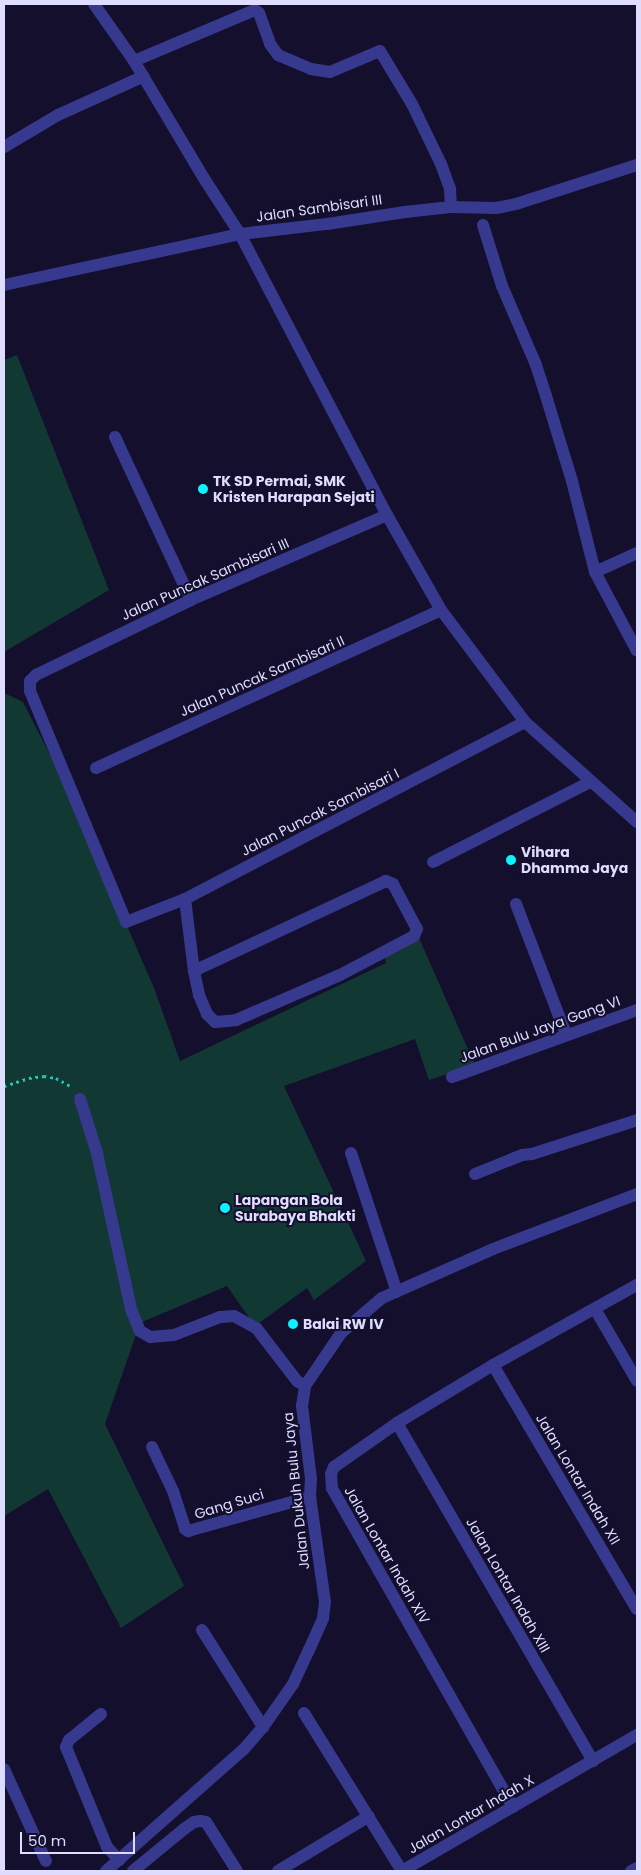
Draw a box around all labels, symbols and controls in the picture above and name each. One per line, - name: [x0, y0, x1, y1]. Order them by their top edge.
- street label: Jalan Sambisari III: [255, 191, 383, 225]
- place label: TK SD Permai, SMK Kristen Harapan Sejati: [213, 473, 375, 506]
- marker: TK SD Permai, SMK Kristen Harapan Sejati: [197, 483, 209, 495]
- street label: Jalan Puncak Sambisari III: [118, 534, 292, 624]
- street label: Jalan Puncak Sambisari II: [177, 632, 347, 720]
- street label: Jalan Puncak Sambisari I: [238, 765, 402, 859]
- place label: Vihara Dhamma Jaya: [521, 844, 628, 876]
- marker: Vihara Dhamma Jaya: [505, 854, 517, 866]
- street label: Jalan Bulu Jaya Gang VI: [457, 992, 623, 1066]
- place label: Lapangan Bola Surabaya Bhakti: [235, 1192, 356, 1224]
- marker: Lapangan Bola Surabaya Bhakti: [219, 1202, 231, 1214]
- place label: Balai RW IV: [303, 1316, 384, 1332]
- marker: Balai RW IV: [287, 1318, 299, 1330]
- street label: Jalan Dukuh Bulu Jaya: [279, 1411, 313, 1571]
- street label: Jalan Lontar Indah XII: [532, 1411, 624, 1547]
- street label: Jalan Lontar Indah XIV: [341, 1483, 433, 1627]
- street label: Gang Suci: [192, 1485, 266, 1523]
- street label: Jalan Lontar Indah XIII: [462, 1515, 554, 1655]
- street label: Jalan Lontar Indah X: [405, 1771, 537, 1857]
- scale bar: [22, 1822, 138, 1854]
- text: 50 m: [28, 1830, 66, 1851]

